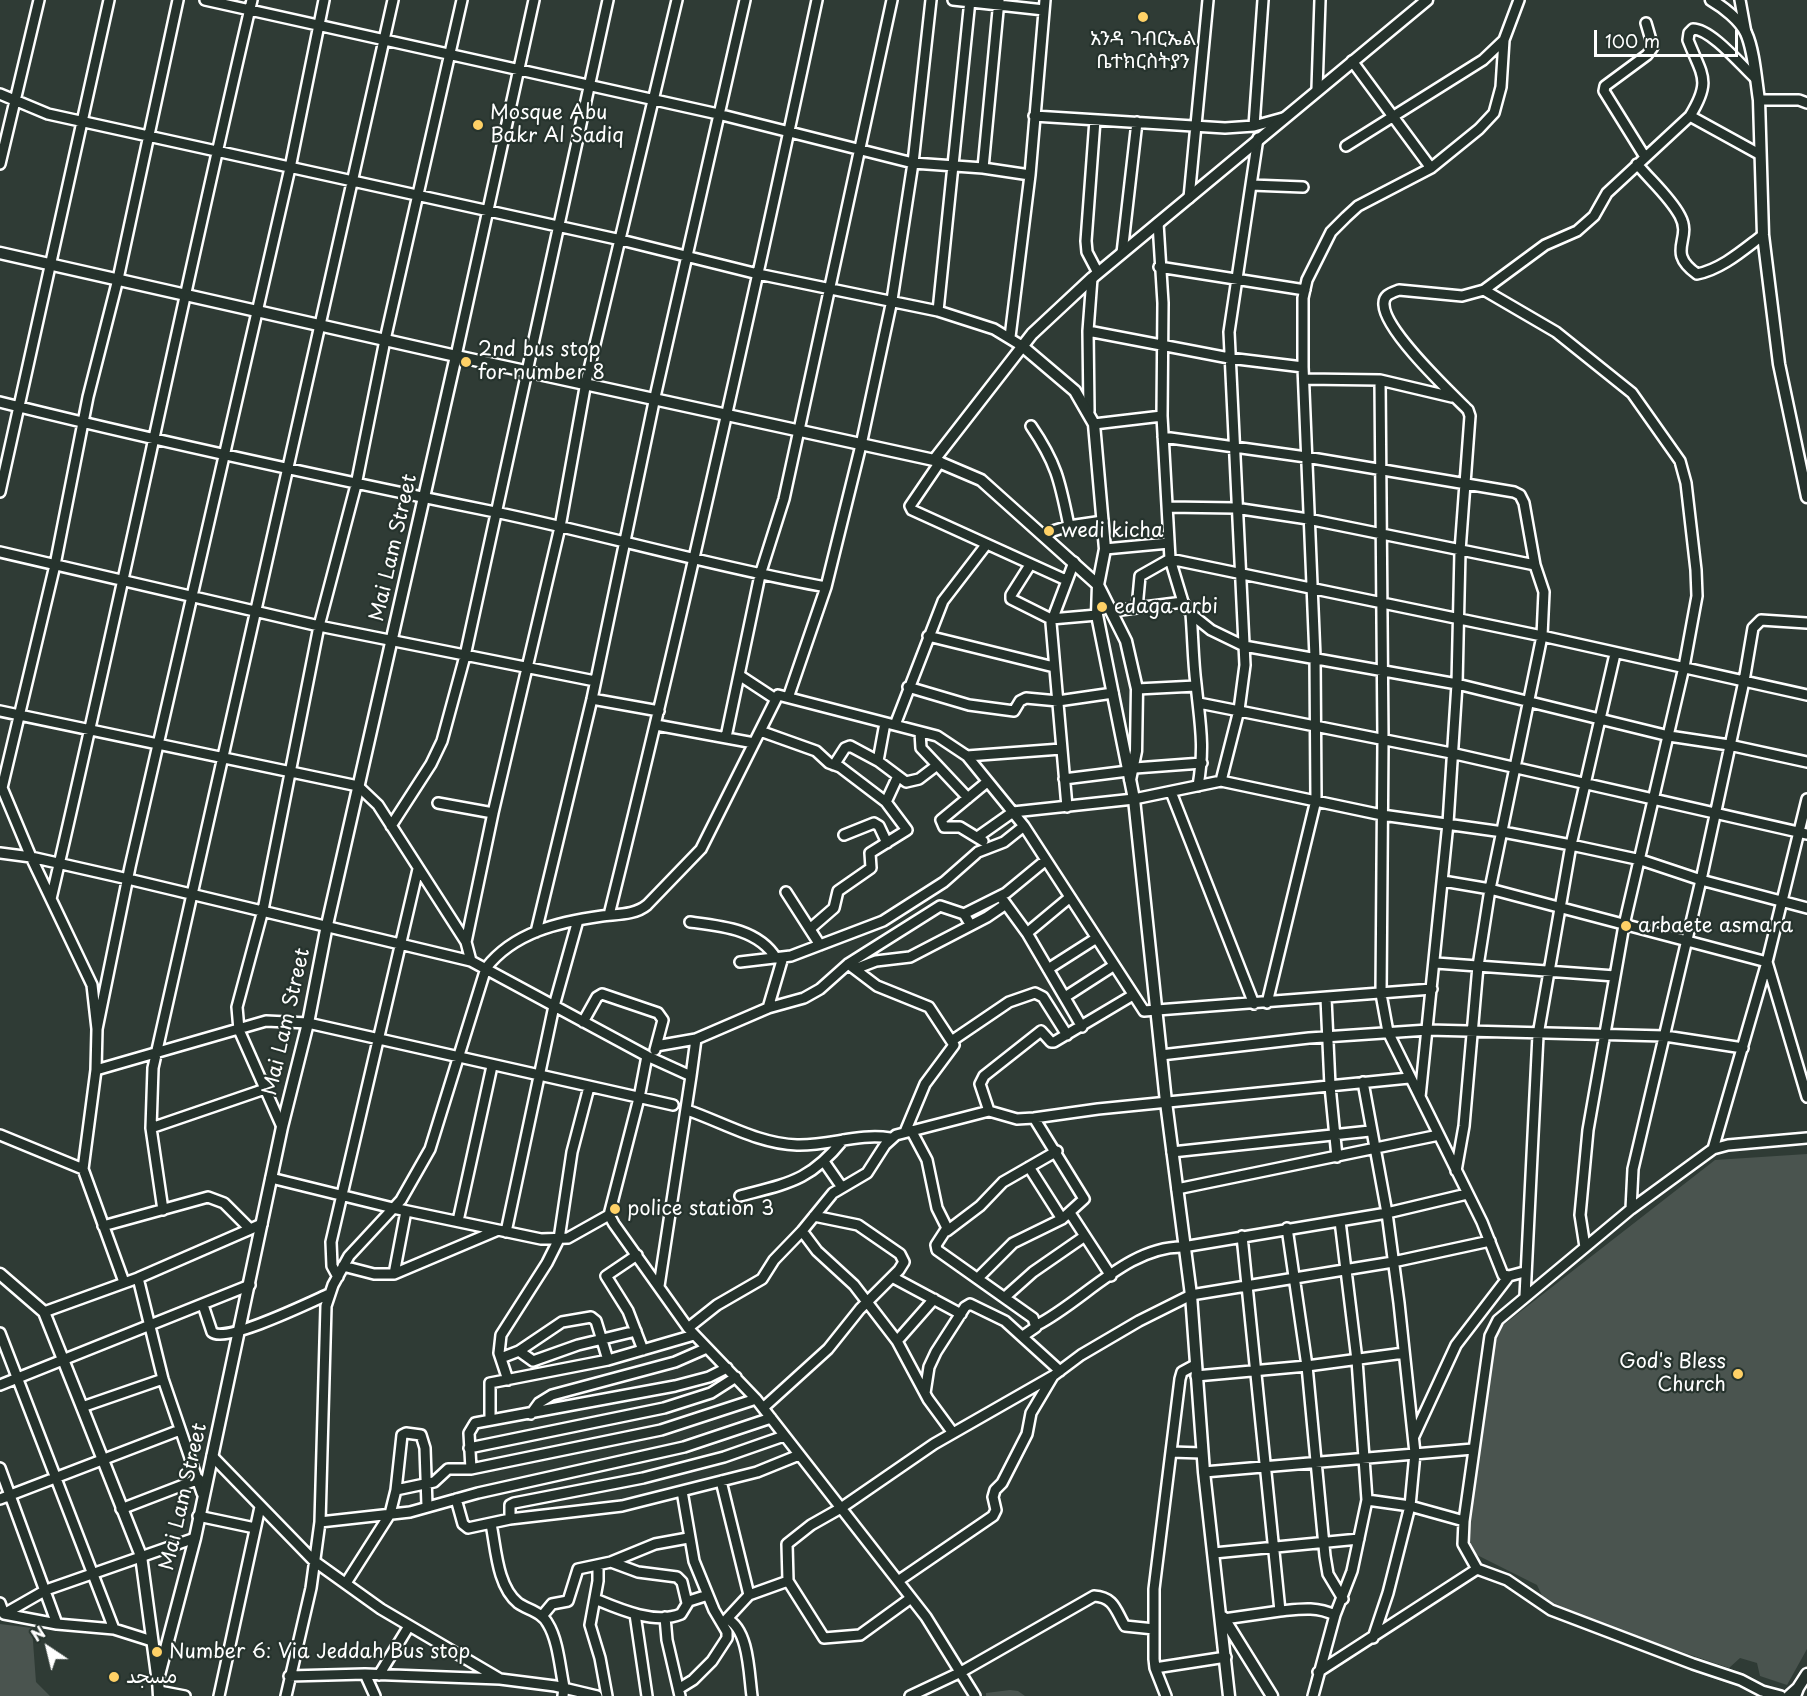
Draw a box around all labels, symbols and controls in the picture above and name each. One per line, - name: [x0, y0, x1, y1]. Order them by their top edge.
- marker: አንዳ ገብርኤል ቤተክርስትያን: [1136, 10, 1150, 24]
- scale bar: [1597, 18, 1741, 56]
- place label: አንዳ ገብርኤል ቤተክርስትያን: [1090, 27, 1196, 74]
- text: 100 m: [1605, 27, 1660, 54]
- place label: Mosque Abu Bakr Al Sadiq: [490, 101, 624, 148]
- marker: Mosque Abu Bakr Al Sadiq: [471, 118, 485, 132]
- place label: 2nd bus stop for number 8: [478, 338, 605, 385]
- marker: 2nd bus stop for number 8: [459, 355, 473, 369]
- street label: Mai Lam Street: [365, 472, 423, 624]
- place label: wedi kicha: [1061, 519, 1163, 543]
- marker: wedi kicha: [1042, 524, 1056, 538]
- place label: edaga arbi: [1114, 595, 1218, 619]
- marker: edaga arbi: [1095, 600, 1109, 614]
- place label: arbaete asmara: [1638, 914, 1793, 938]
- marker: arbaete asmara: [1619, 919, 1633, 933]
- street label: Mai Lam Street: [258, 946, 316, 1098]
- place label: police station 3: [627, 1197, 774, 1221]
- marker: police station 3: [608, 1202, 622, 1216]
- place label: God's Bless Church: [1619, 1350, 1726, 1397]
- marker: God's Bless Church: [1731, 1367, 1745, 1381]
- street label: Mai Lam Street: [155, 1421, 213, 1573]
- north arrow: [18, 1618, 78, 1678]
- text: N: [26, 1620, 50, 1647]
- place label: Number 6: Via Jeddah Bus stop: [169, 1640, 470, 1664]
- marker: Number 6: Via Jeddah Bus stop: [150, 1645, 164, 1659]
- place label: مسجد: [126, 1665, 177, 1689]
- marker: مسجد: [107, 1670, 121, 1684]

